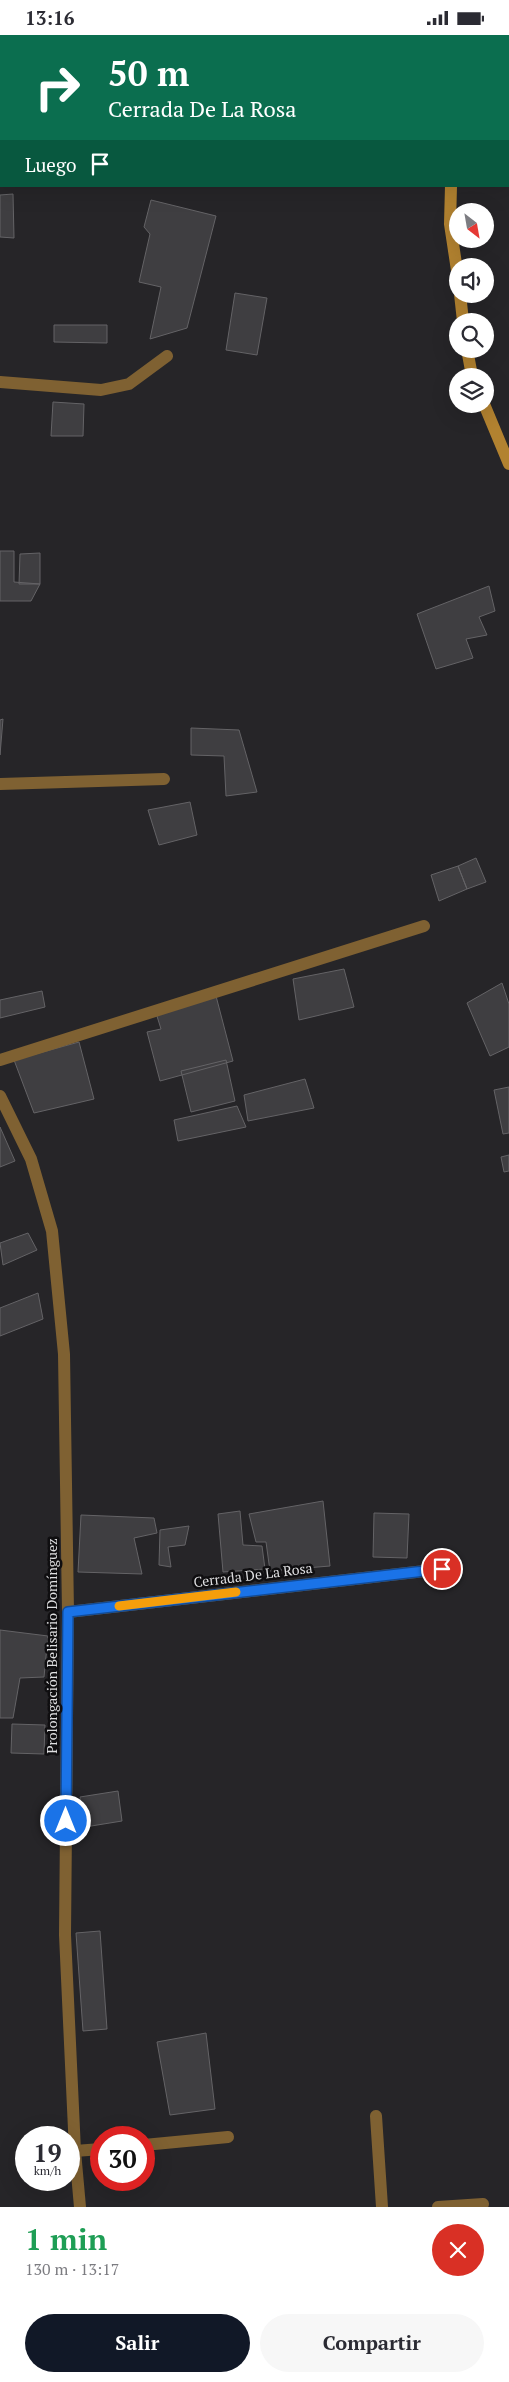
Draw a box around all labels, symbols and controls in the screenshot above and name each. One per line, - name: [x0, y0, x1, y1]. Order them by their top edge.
- text: 13:16: [25, 5, 74, 30]
- text: 50 m: [108, 50, 189, 96]
- icon: right: [25, 55, 90, 120]
- text: Cerrada De La Rosa: [108, 94, 296, 123]
- icon: arrive: [86, 150, 114, 178]
- text: Luego: [25, 152, 76, 177]
- north arrow: [449, 203, 494, 247]
- map controls: [449, 203, 494, 413]
- button: sound: [449, 258, 494, 303]
- button: search: [449, 313, 494, 358]
- button: layers: [449, 368, 494, 413]
- street label: Prolongación Belisario Domínguez: [42, 1538, 61, 1754]
- pin: [421, 1548, 463, 1590]
- icon: arrive: [428, 1555, 456, 1583]
- street label: Cerrada De La Rosa: [192, 1558, 314, 1591]
- position arrow: [39, 1794, 91, 1846]
- speed limit sign: 30: [90, 2126, 155, 2191]
- text: 19: [33, 2136, 62, 2169]
- text: km/h: [34, 2163, 61, 2178]
- text: 1 min: [25, 2219, 107, 2259]
- button: close: [432, 2224, 484, 2276]
- text: 130 m · 13:17: [25, 2258, 119, 2280]
- button: Salir: [25, 2314, 250, 2372]
- button: Compartir: [260, 2314, 484, 2372]

